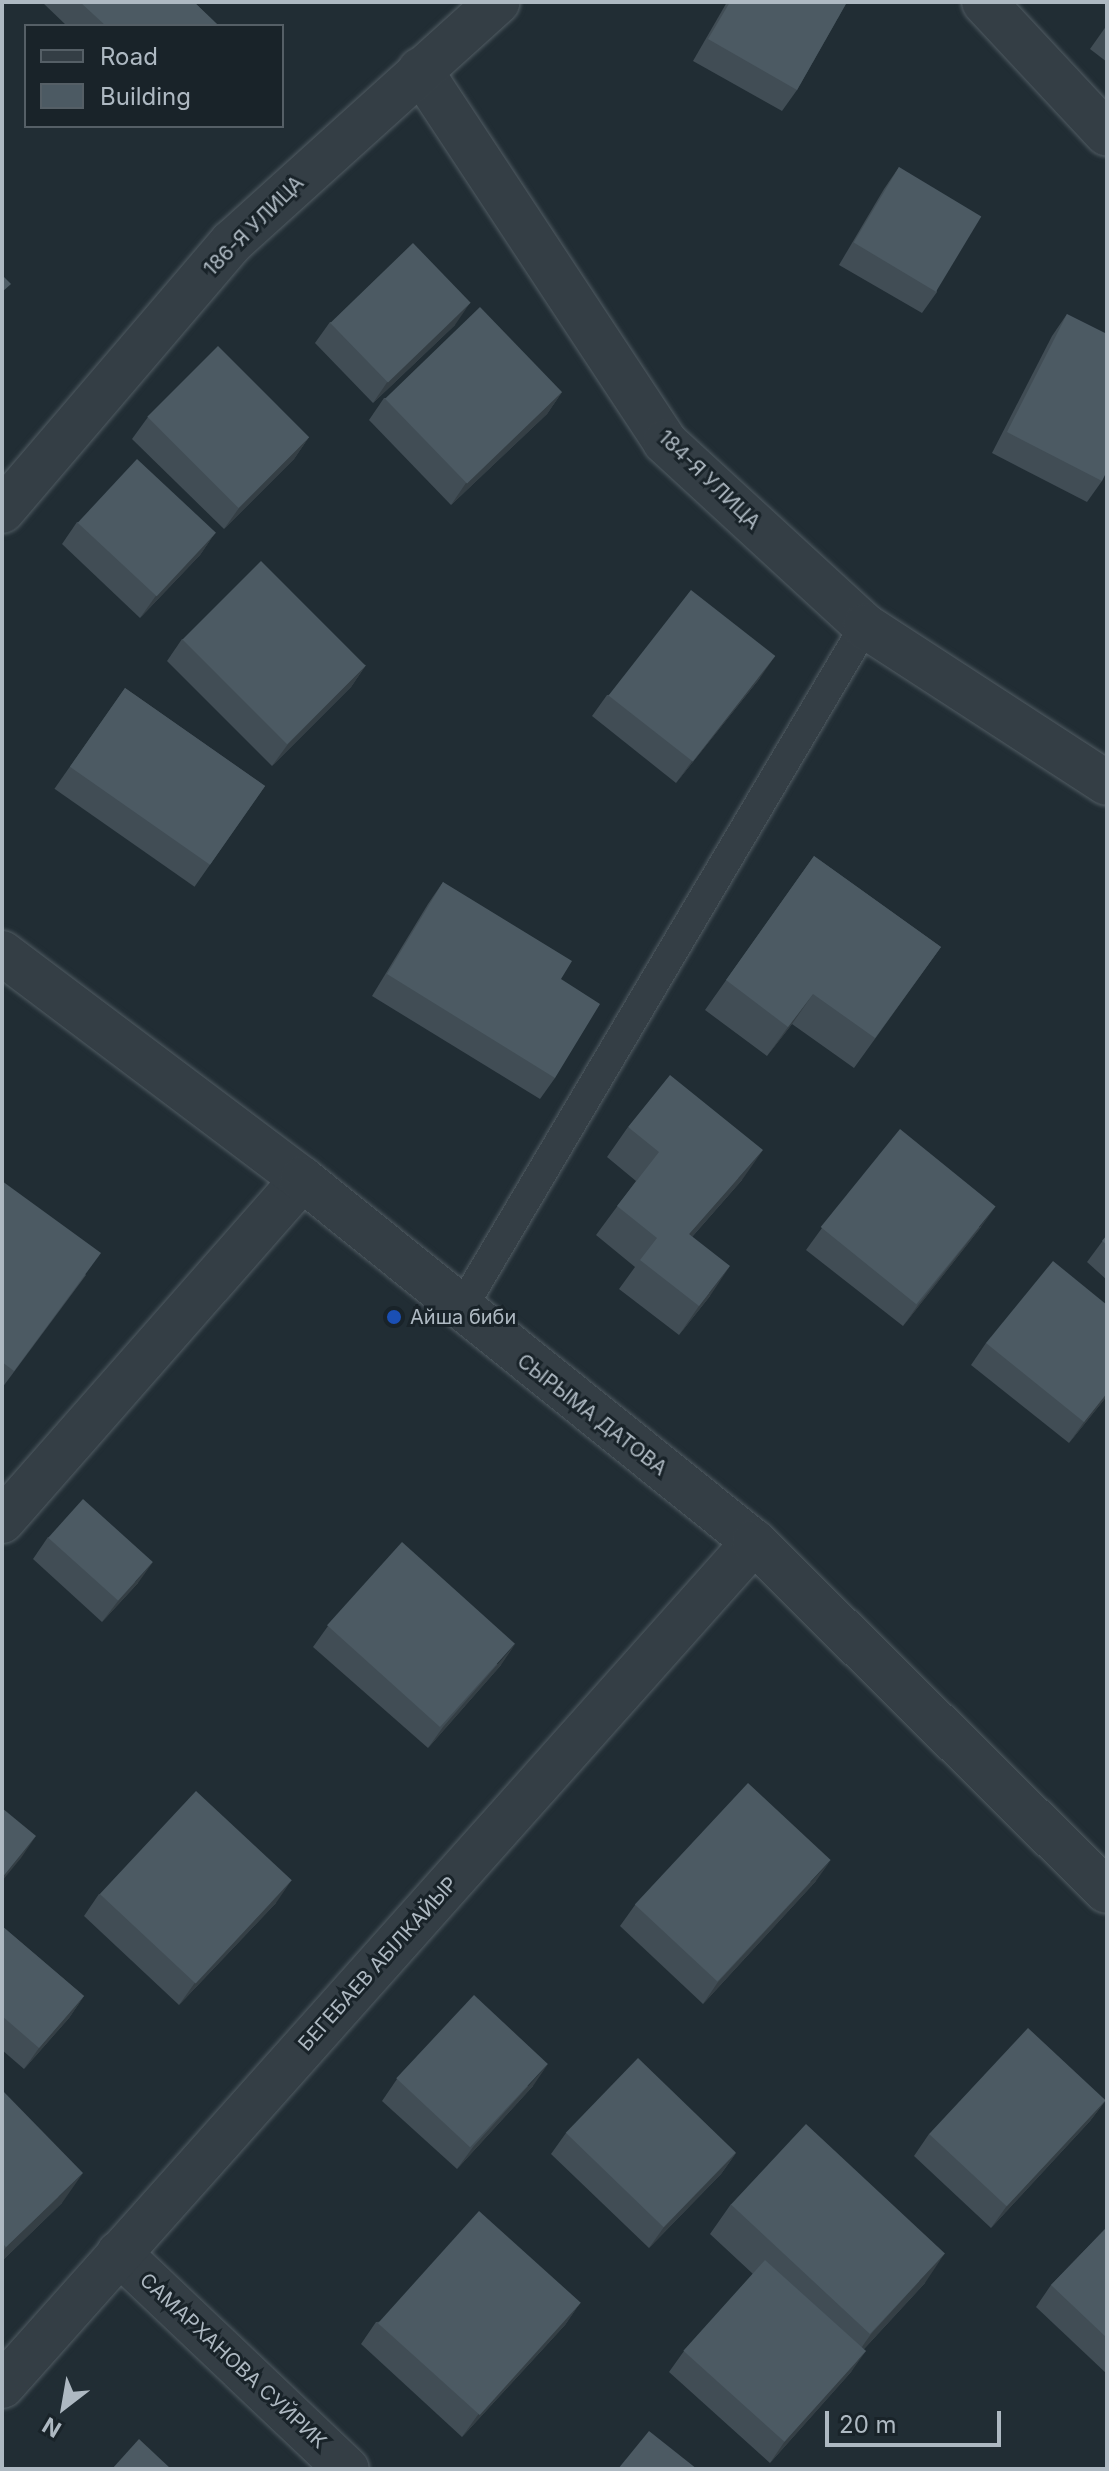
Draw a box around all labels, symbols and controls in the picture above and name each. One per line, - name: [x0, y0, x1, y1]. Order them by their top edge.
- legend: [24, 24, 284, 128]
- text: Road: [100, 42, 158, 71]
- text: Building: [100, 82, 191, 111]
- street label: 186-Я УЛИЦА: [199, 171, 309, 281]
- street label: 184-Я УЛИЦА: [653, 426, 765, 534]
- place label: Айша биби: [410, 1305, 516, 1329]
- marker: Айша биби: [385, 1308, 403, 1326]
- street label: СЫРЫМА ДАТОВА: [512, 1349, 672, 1481]
- street label: БЕГЕБАЕВ АБІЛКАЙЫР: [294, 1872, 462, 2056]
- street label: САМАРХАНОВА СУЙРИК: [135, 2268, 331, 2454]
- north arrow: [24, 2367, 104, 2447]
- scale bar: [829, 2395, 1005, 2445]
- text: 20 m: [839, 2410, 897, 2439]
- text: N: [38, 2412, 66, 2443]

